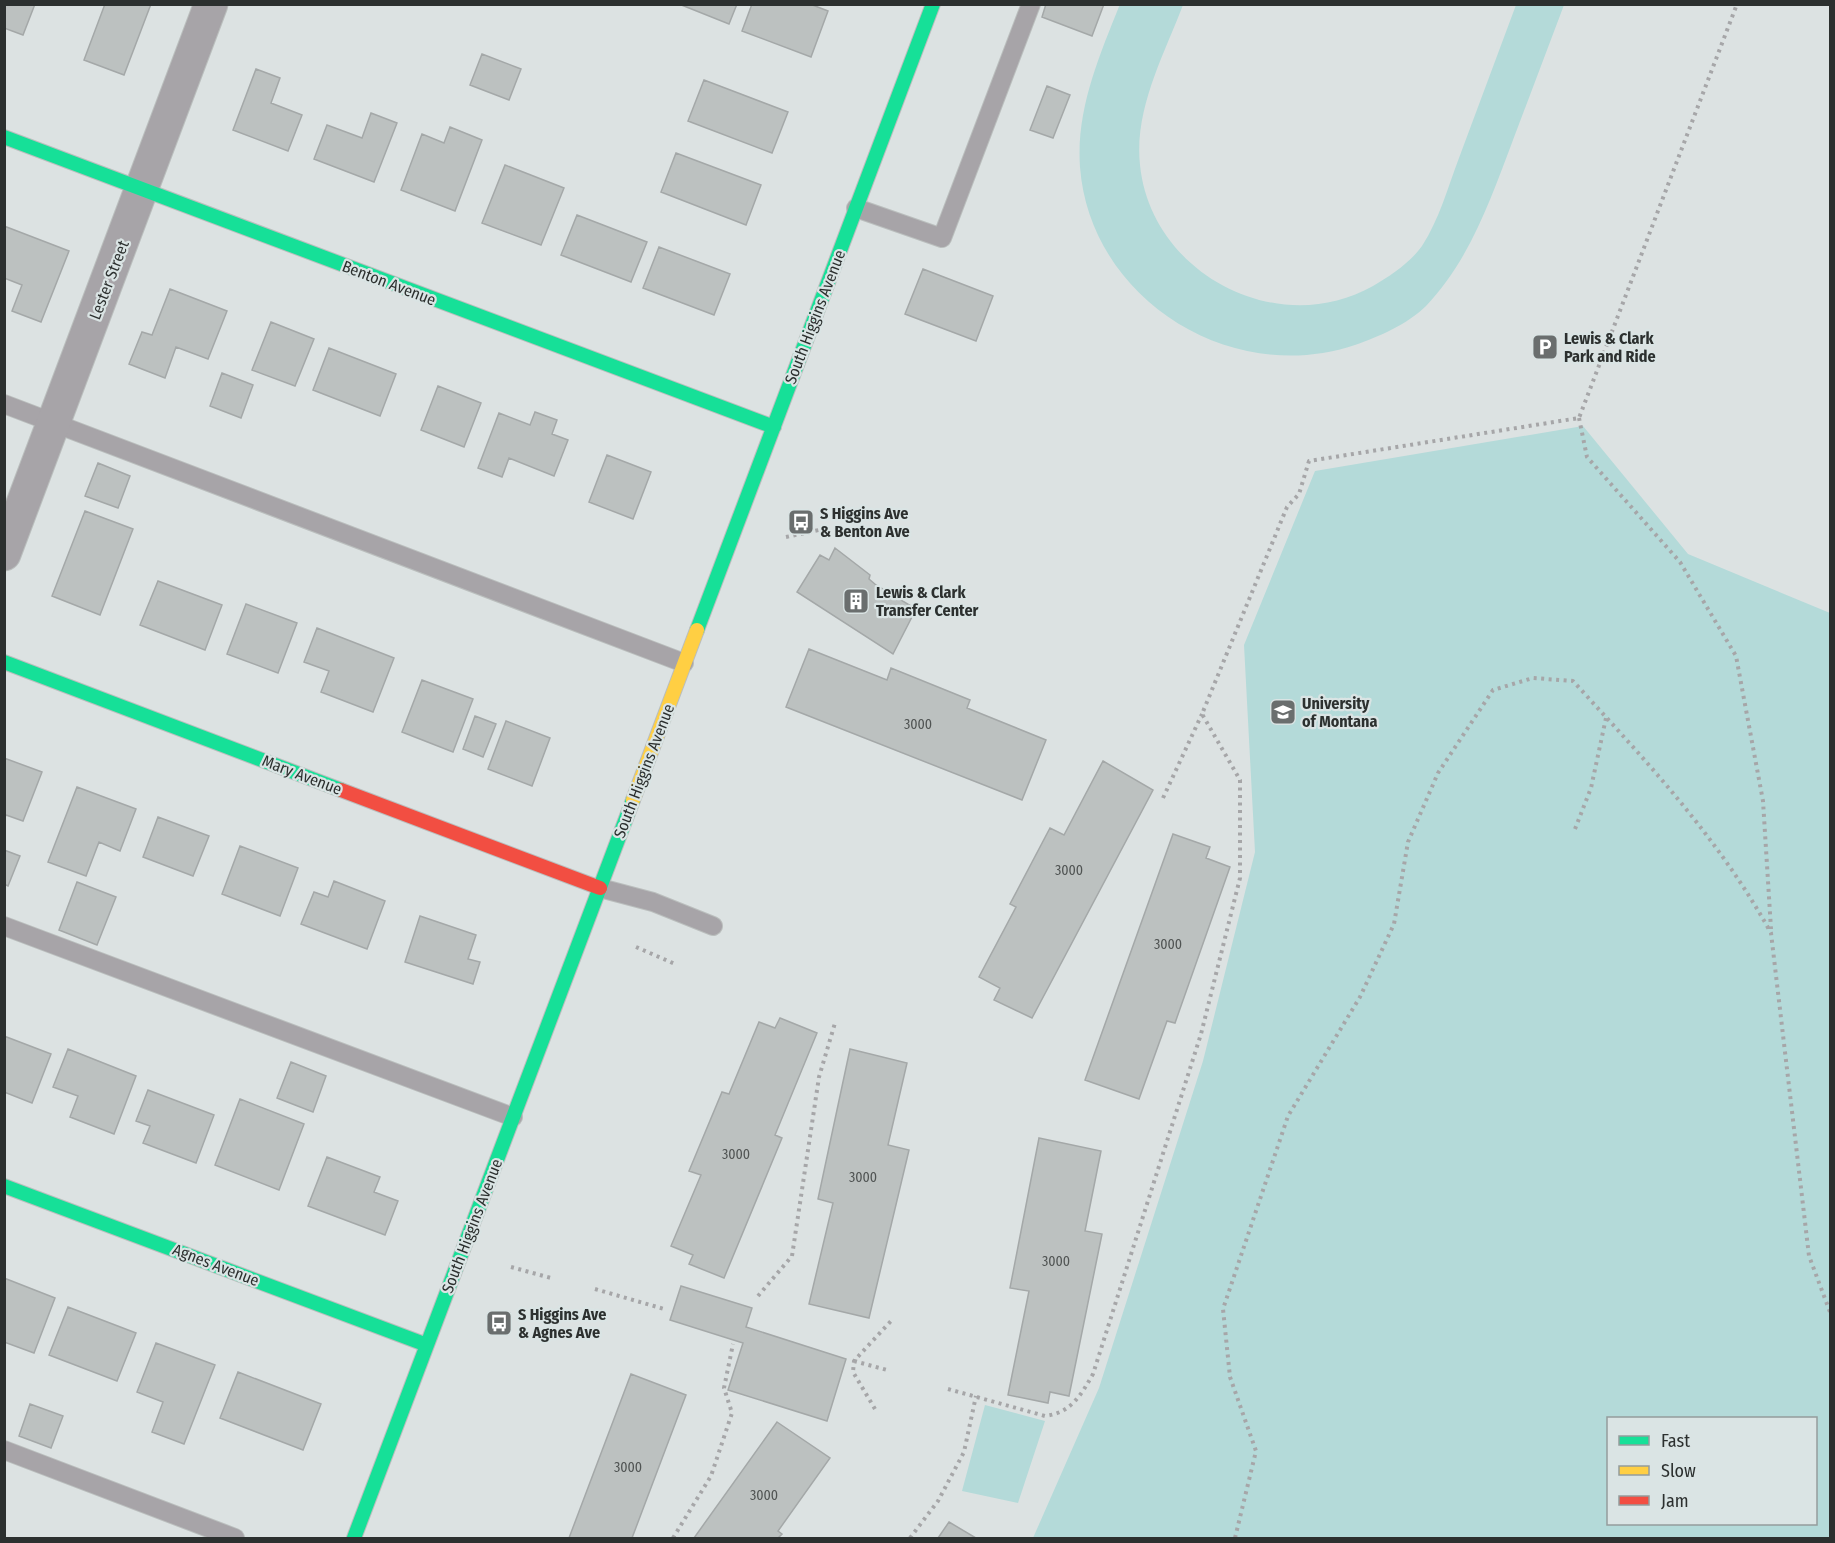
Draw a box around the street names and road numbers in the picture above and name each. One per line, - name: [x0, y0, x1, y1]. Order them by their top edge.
- street label: Lester Street: [85, 237, 133, 322]
- street label: South Higgins Avenue: [781, 247, 849, 387]
- street label: Benton Avenue: [339, 256, 439, 310]
- street label: South Higgins Avenue: [610, 701, 678, 841]
- street label: Mary Avenue: [259, 751, 345, 799]
- street label: South Higgins Avenue: [438, 1156, 506, 1296]
- street label: Agnes Avenue: [170, 1240, 262, 1290]

